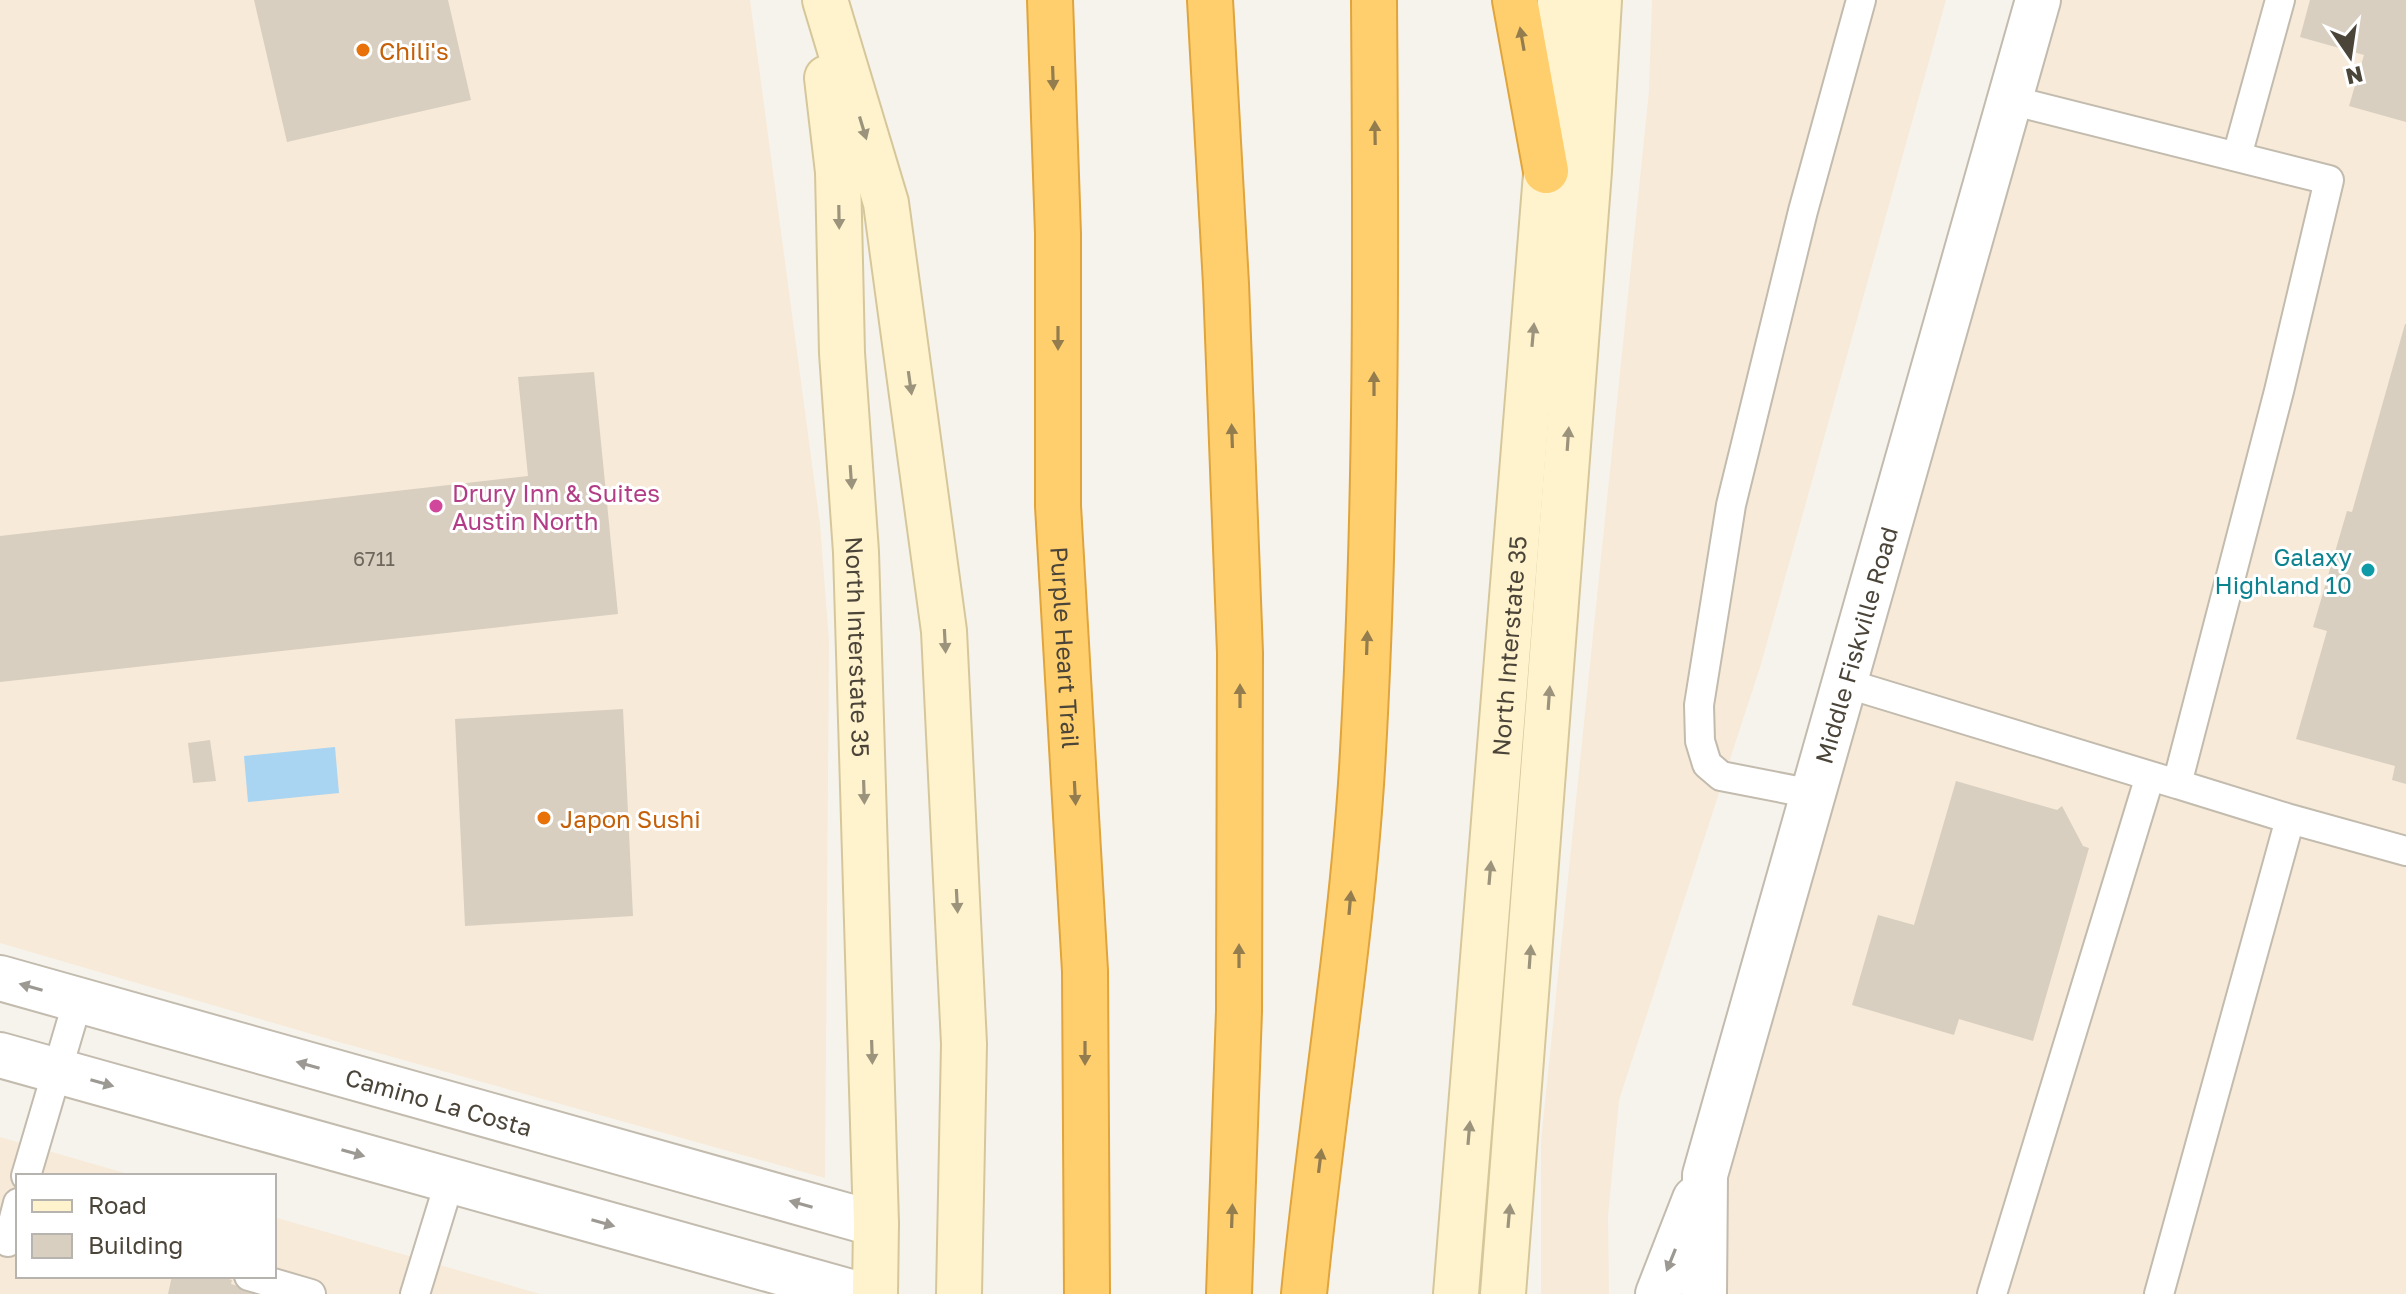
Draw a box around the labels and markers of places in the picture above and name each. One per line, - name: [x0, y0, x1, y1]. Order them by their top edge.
- place label: Chili's: [379, 36, 449, 65]
- marker: Chili's: [354, 41, 372, 59]
- place label: Drury Inn & Suites Austin North: [452, 478, 660, 535]
- marker: Drury Inn & Suites Austin North: [427, 497, 445, 515]
- place label: Galaxy Highland 10: [2215, 542, 2352, 599]
- marker: Galaxy Highland 10: [2359, 561, 2377, 579]
- place label: Japon Sushi: [560, 804, 701, 833]
- marker: Japon Sushi: [535, 809, 553, 827]

